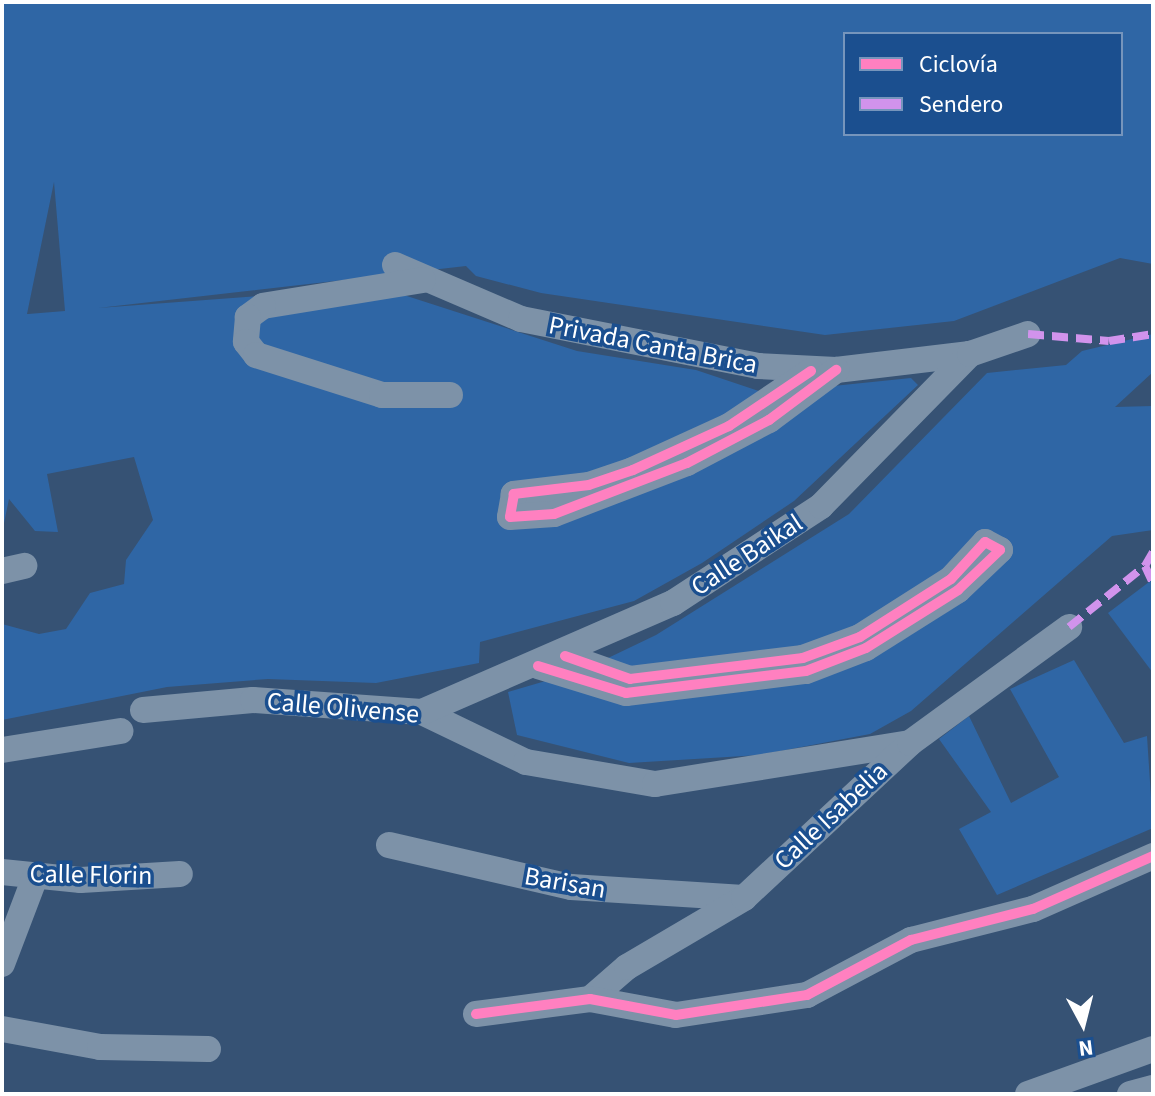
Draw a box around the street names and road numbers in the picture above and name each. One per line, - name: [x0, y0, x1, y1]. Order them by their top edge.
- street label: Privada Canta Brica: [546, 309, 760, 381]
- street label: Calle Baikal: [685, 507, 809, 603]
- street label: Calle Olivense: [266, 686, 420, 730]
- street label: Calle Isabelia: [768, 756, 894, 876]
- street label: Calle Florin: [29, 858, 153, 892]
- street label: Barisan: [522, 861, 608, 905]

